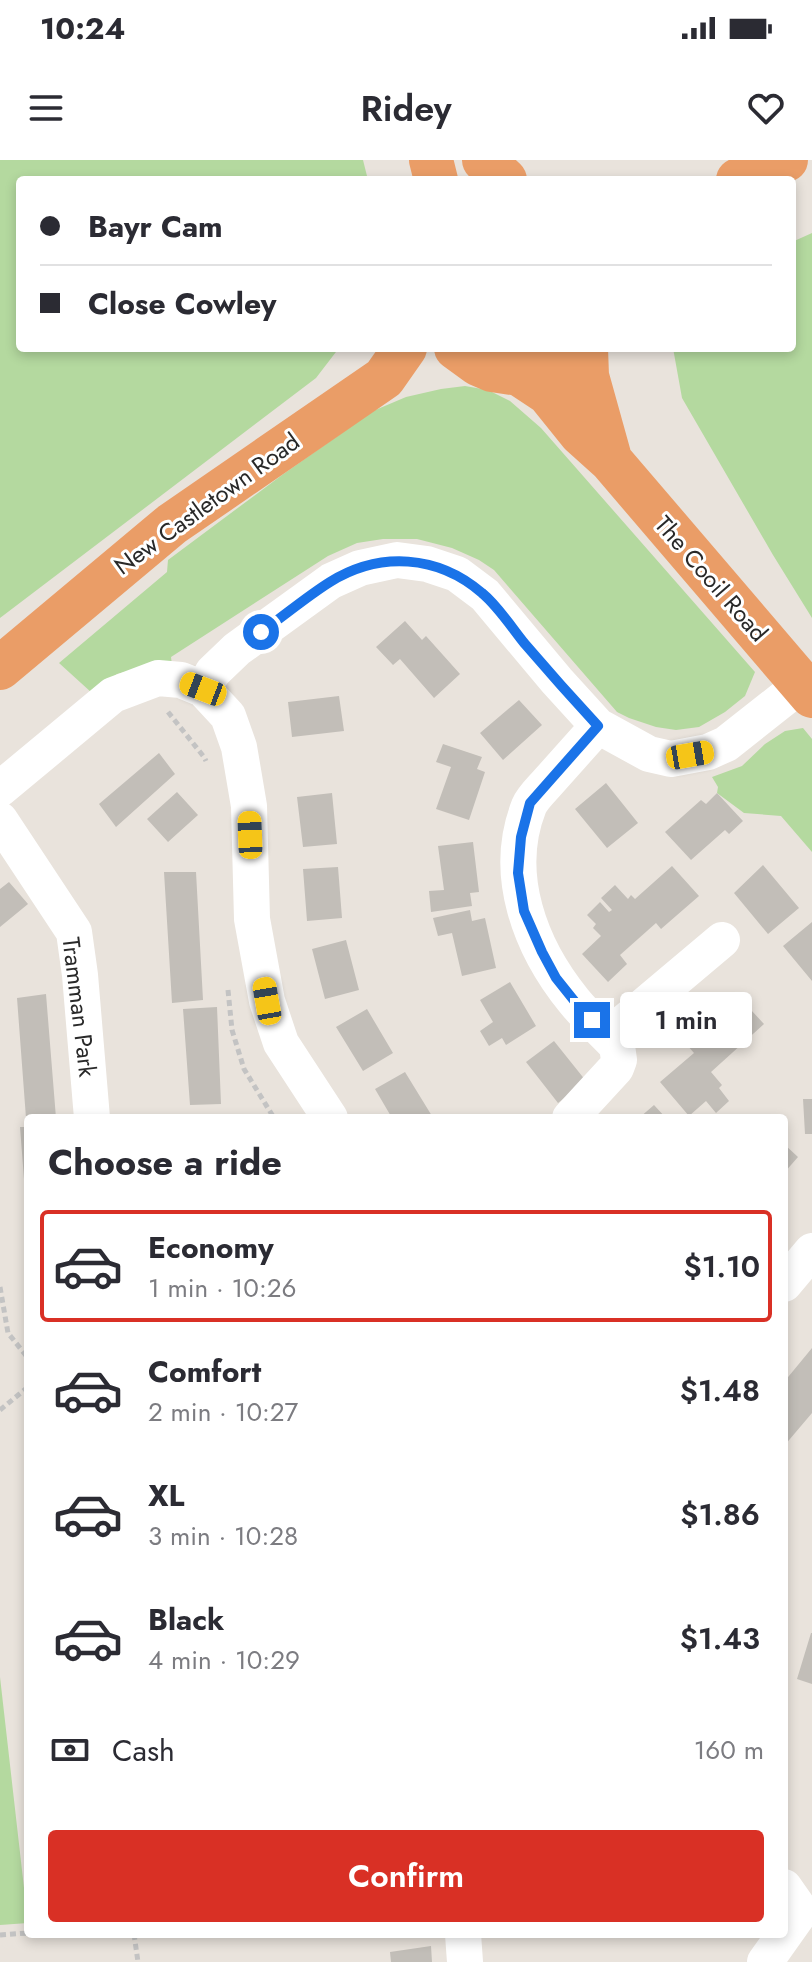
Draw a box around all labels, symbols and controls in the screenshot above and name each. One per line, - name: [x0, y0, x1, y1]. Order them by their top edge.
- text: 10:24: [40, 7, 125, 50]
- text: Ridey: [360, 82, 452, 134]
- icon: menu: [24, 86, 68, 130]
- icon: heart: [744, 86, 788, 130]
- text: Bayr Cam: [88, 205, 223, 248]
- text: Close Cowley: [88, 282, 276, 325]
- street label: New Castletown Road: [107, 424, 307, 583]
- street label: The Cooil Road: [647, 508, 776, 649]
- route start: [243, 614, 279, 650]
- car: [176, 669, 230, 709]
- car: [664, 739, 716, 771]
- car: [237, 811, 263, 859]
- street label: Tramman Park: [54, 935, 105, 1079]
- car: [251, 975, 283, 1027]
- callout: 1 min: [620, 992, 752, 1048]
- text: 1 min: [654, 1001, 718, 1039]
- route end: [574, 1002, 610, 1038]
- text: Choose a ride: [48, 1136, 282, 1188]
- text: Economy: [148, 1226, 274, 1269]
- icon: car: [52, 1230, 124, 1302]
- text: $1.10: [684, 1245, 760, 1288]
- text: 1 min · 10:26: [148, 1269, 296, 1307]
- text: Comfort: [148, 1350, 261, 1393]
- icon: car: [52, 1354, 124, 1426]
- text: $1.48: [680, 1369, 760, 1412]
- text: 2 min · 10:27: [148, 1393, 298, 1431]
- text: XL: [148, 1474, 184, 1517]
- icon: car: [52, 1478, 124, 1550]
- text: $1.86: [680, 1493, 760, 1536]
- text: 3 min · 10:28: [148, 1517, 298, 1555]
- text: Black: [148, 1598, 224, 1641]
- icon: car: [52, 1602, 124, 1674]
- text: $1.43: [680, 1617, 760, 1660]
- text: 4 min · 10:29: [148, 1641, 300, 1679]
- icon: cash: [48, 1728, 92, 1772]
- text: Cash: [112, 1729, 175, 1772]
- text: 160 m: [694, 1731, 764, 1769]
- button: Confirm: [48, 1830, 764, 1922]

